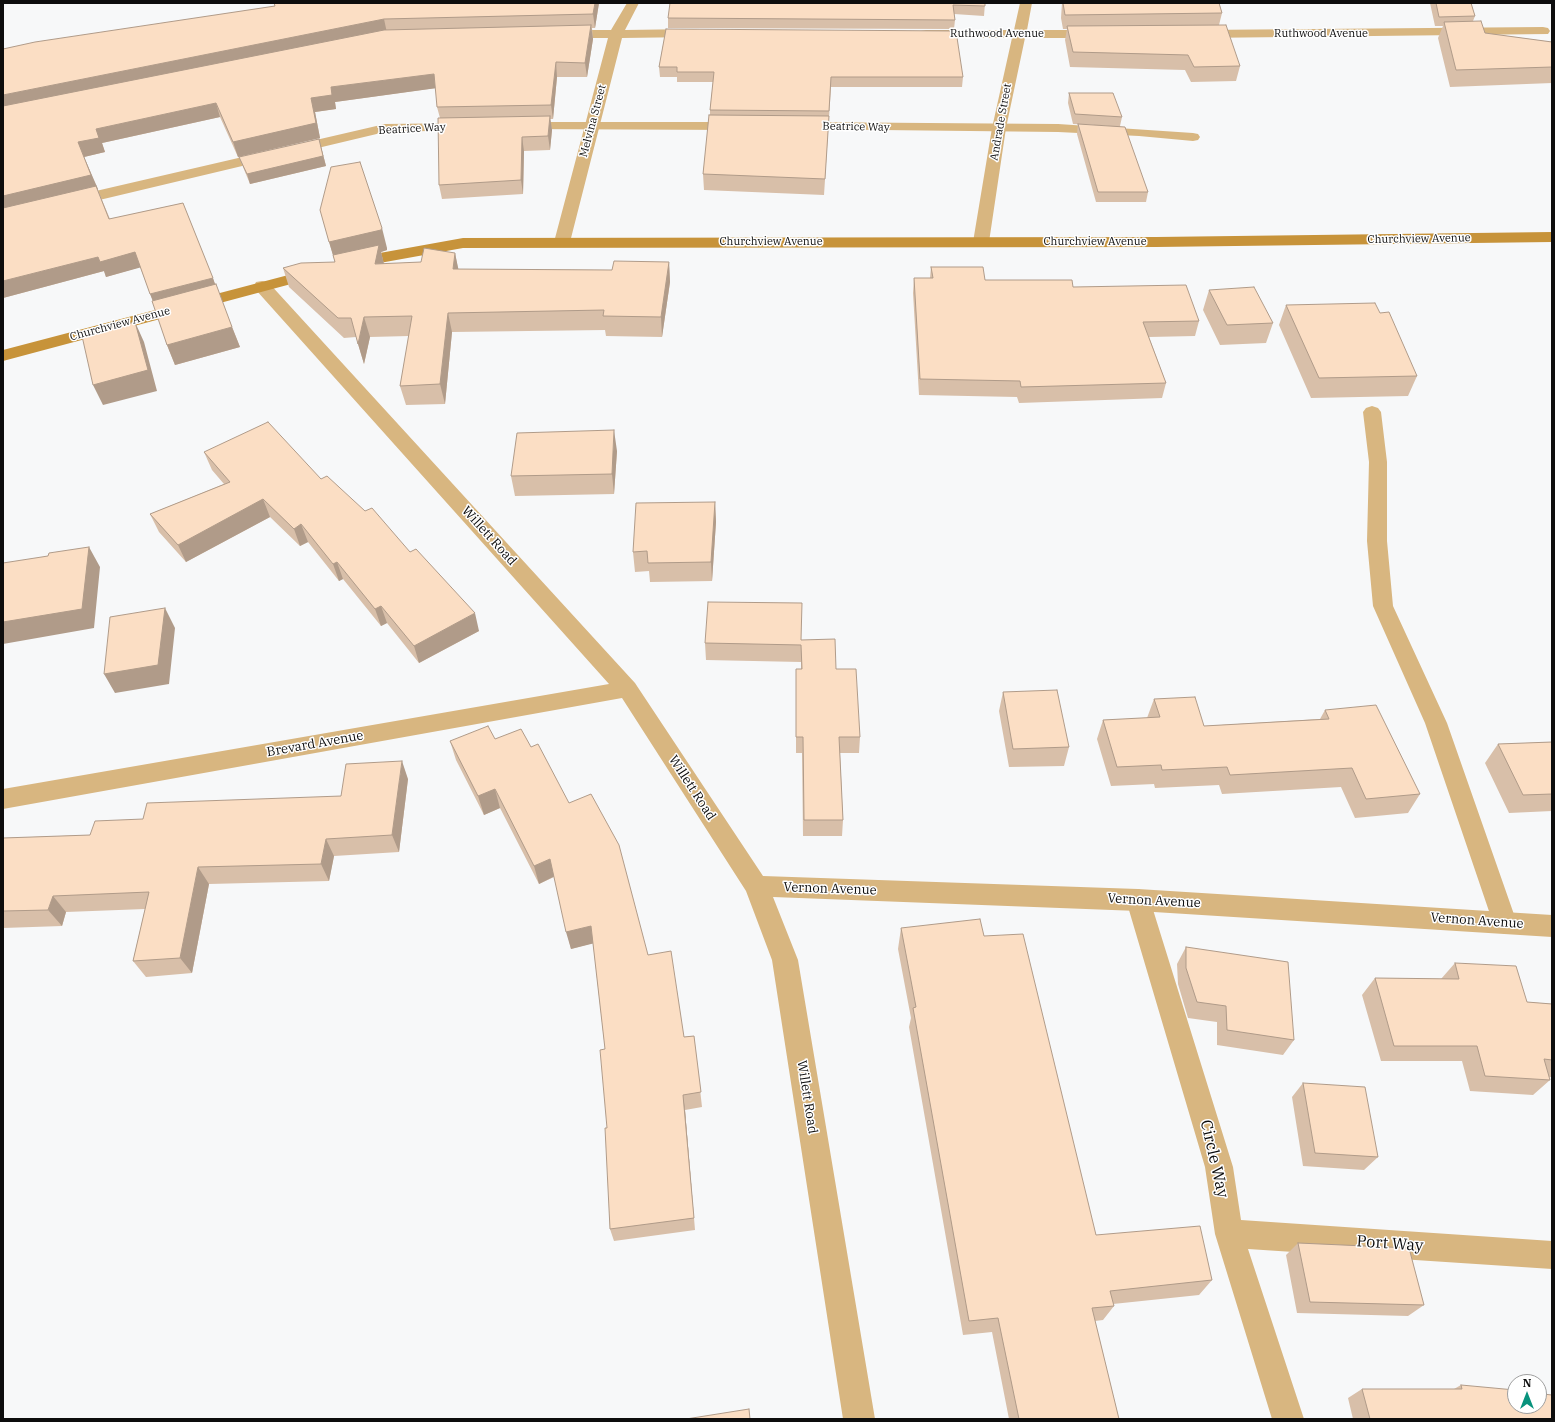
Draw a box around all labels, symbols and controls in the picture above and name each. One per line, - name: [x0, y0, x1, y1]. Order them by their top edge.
- street label: Ruthwood Avenue: [950, 27, 1044, 41]
- street label: Ruthwood Avenue: [1274, 27, 1368, 41]
- street label: Andrade Street: [988, 82, 1014, 162]
- street label: Melvina Street: [577, 83, 609, 159]
- street label: Beatrice Way: [822, 120, 890, 134]
- street label: Beatrice Way: [378, 121, 446, 137]
- street label: Churchview Avenue: [1367, 232, 1471, 246]
- street label: Churchview Avenue: [719, 235, 823, 249]
- street label: Churchview Avenue: [1043, 235, 1147, 249]
- street label: Churchview Avenue: [69, 304, 171, 344]
- street label: Willett Road: [458, 503, 520, 569]
- street label: Brevard Avenue: [266, 728, 364, 760]
- street label: Willett Road: [665, 753, 719, 823]
- street label: Vernon Avenue: [783, 880, 877, 898]
- street label: Vernon Avenue: [1107, 891, 1201, 911]
- street label: Vernon Avenue: [1430, 910, 1524, 932]
- street label: Willett Road: [793, 1059, 821, 1135]
- street label: Circle Way: [1196, 1118, 1232, 1200]
- street label: Port Way: [1356, 1232, 1424, 1256]
- north arrow: [1507, 1374, 1547, 1414]
- text: N: [1523, 1376, 1531, 1390]

